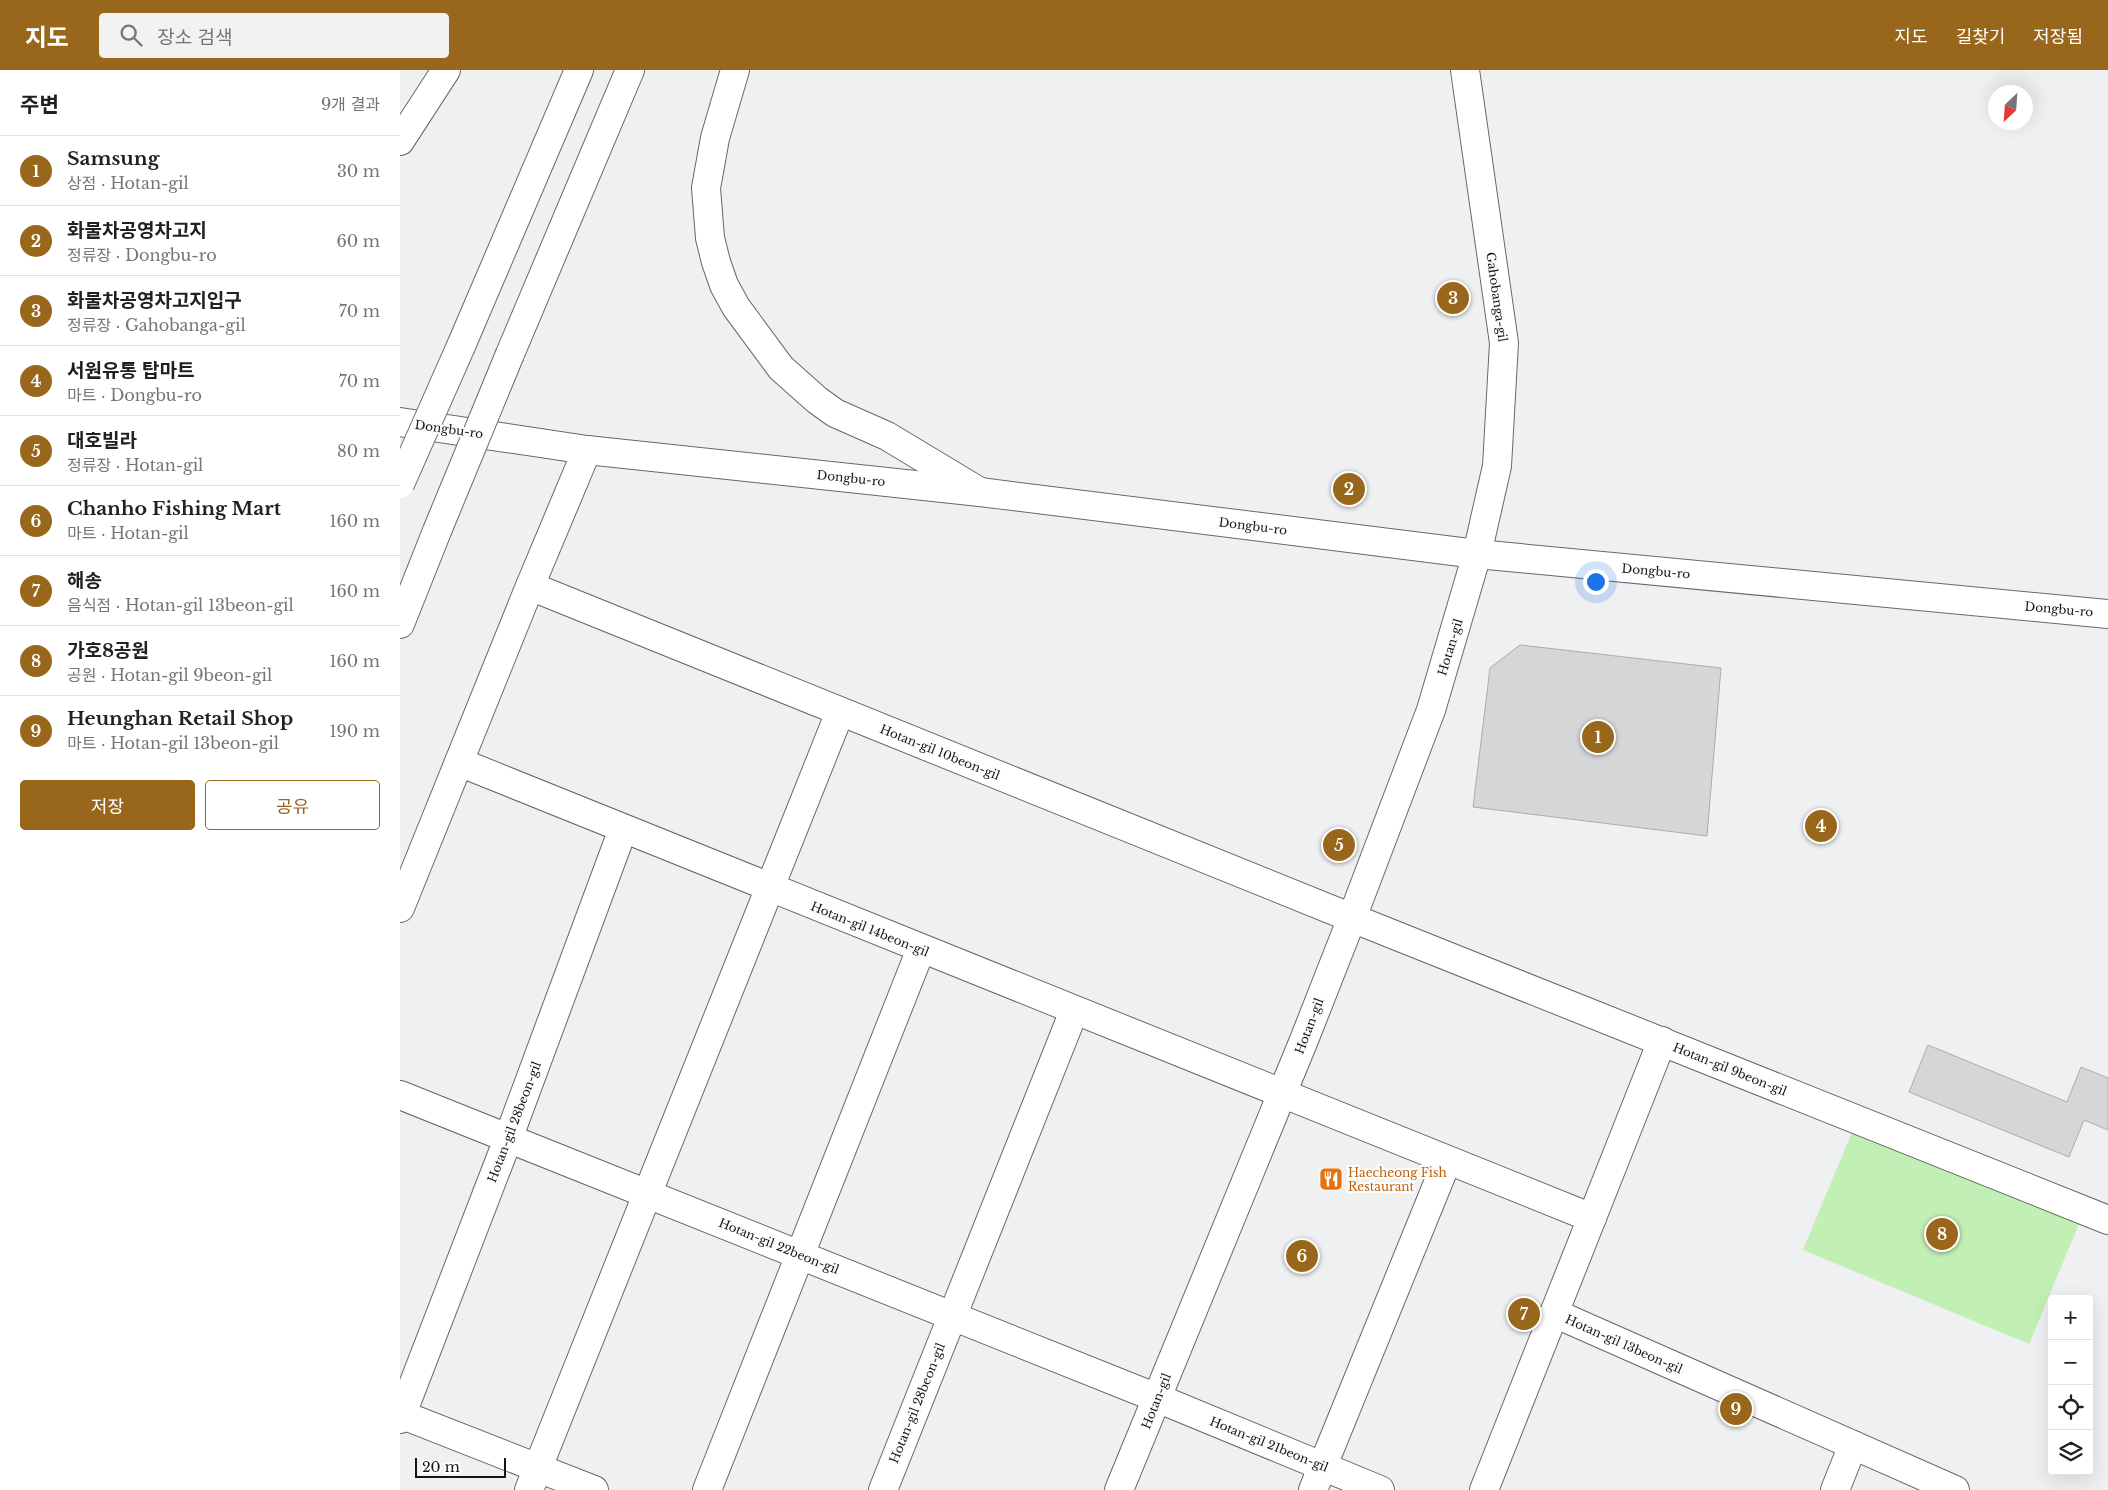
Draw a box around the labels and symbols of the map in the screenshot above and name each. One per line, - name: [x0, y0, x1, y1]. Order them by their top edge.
- north arrow: [1988, 85, 2033, 130]
- street label: Gahobanga-gil: [1483, 251, 1511, 343]
- pin: 3: [1437, 279, 1469, 317]
- street label: Dongbu-ro: [414, 417, 484, 441]
- street label: Dongbu-ro: [816, 467, 886, 489]
- pin: 2: [1333, 470, 1365, 508]
- street label: Dongbu-ro: [1218, 514, 1288, 538]
- street label: Dongbu-ro: [1621, 561, 1691, 581]
- your location: [1583, 569, 1609, 595]
- street label: Dongbu-ro: [2024, 599, 2094, 619]
- street label: Hotan-gil: [1434, 617, 1466, 677]
- pin: 1: [1582, 718, 1614, 756]
- street label: Hotan-gil 10beon-gil: [878, 721, 1002, 783]
- pin: 4: [1805, 807, 1837, 845]
- pin: 5: [1323, 826, 1355, 864]
- street label: Hotan-gil 14beon-gil: [809, 898, 931, 960]
- street label: Hotan-gil: [1291, 996, 1327, 1056]
- street label: Hotan-gil 9beon-gil: [1671, 1039, 1789, 1099]
- street label: Hotan-gil 28beon-gil: [484, 1059, 544, 1185]
- place label: Haecheong Fish Restaurant: [1348, 1165, 1447, 1194]
- restaurant icon: Haecheong Fish Restaurant: [1318, 1166, 1344, 1192]
- street label: Hotan-gil 22beon-gil: [717, 1215, 842, 1277]
- pin: 8: [1926, 1215, 1958, 1253]
- pin: 6: [1286, 1237, 1318, 1275]
- pin: 7: [1508, 1295, 1540, 1333]
- street label: Hotan-gil 13beon-gil: [1563, 1311, 1685, 1377]
- street label: Hotan-gil 28beon-gil: [886, 1341, 948, 1465]
- street label: Hotan-gil: [1138, 1371, 1174, 1431]
- pin: 9: [1720, 1390, 1752, 1428]
- street label: Hotan-gil 21beon-gil: [1208, 1413, 1331, 1475]
- scale bar: [415, 1455, 506, 1478]

